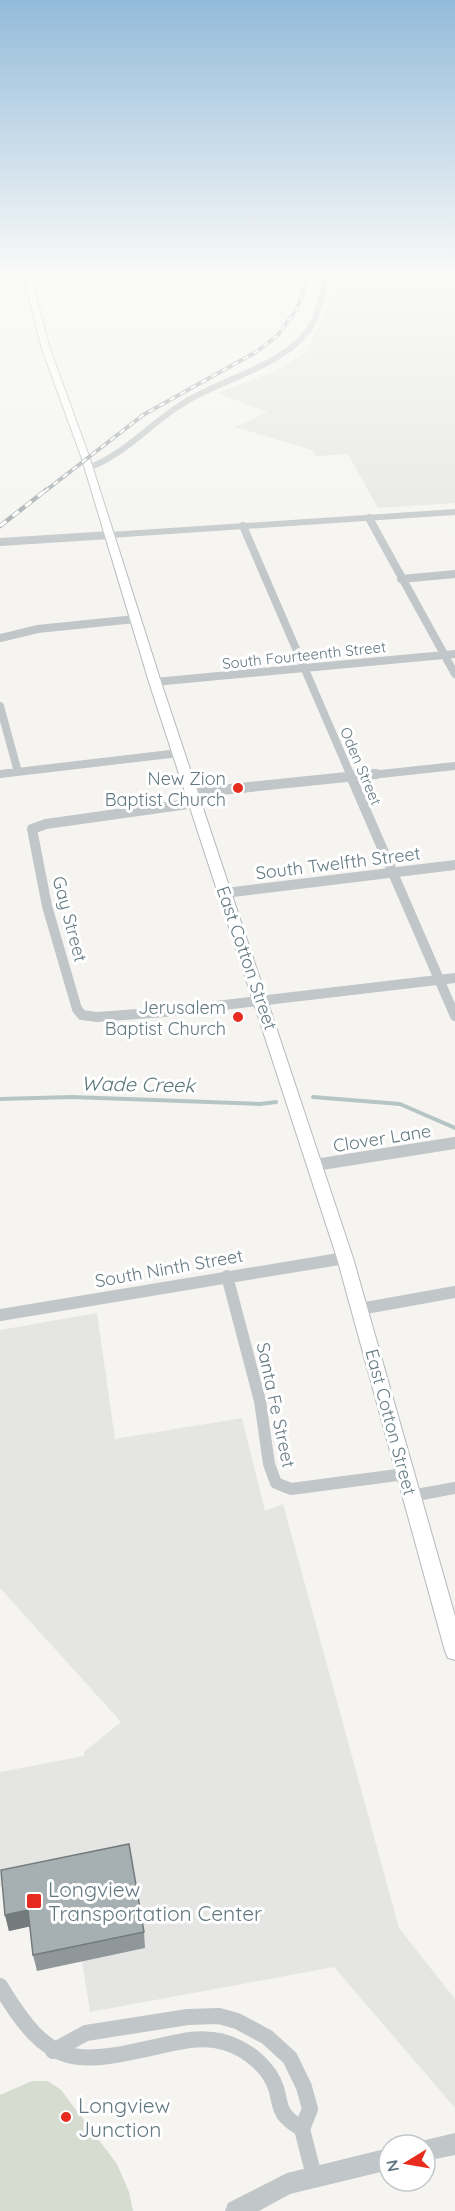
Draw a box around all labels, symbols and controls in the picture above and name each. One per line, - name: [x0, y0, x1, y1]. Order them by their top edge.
- street label: South Fourteenth Street: [221, 637, 387, 673]
- street label: Oden Street: [336, 724, 386, 808]
- place label: New Zion Baptist Church: [105, 767, 226, 811]
- marker: New Zion Baptist Church: [231, 781, 245, 795]
- street label: South Twelfth Street: [254, 841, 422, 885]
- street label: Gay Street: [48, 874, 92, 964]
- street label: East Cotton Street: [212, 883, 282, 1033]
- place label: Jerusalem Baptist Church: [105, 996, 226, 1040]
- marker: Jerusalem Baptist Church: [231, 1010, 245, 1024]
- water label: Wade Creek: [81, 1071, 197, 1098]
- street label: Clover Lane: [331, 1119, 433, 1157]
- street label: South Ninth Street: [93, 1244, 245, 1292]
- street label: Santa Fe Street: [251, 1340, 301, 1470]
- street label: East Cotton Street: [360, 1346, 422, 1498]
- place label: Longview Transportation Center: [48, 1876, 262, 1926]
- marker: Longview Transportation Center: [25, 1892, 43, 1910]
- place label: Longview Junction: [78, 2092, 171, 2142]
- marker: Longview Junction: [59, 2110, 73, 2124]
- north arrow: [377, 2133, 437, 2193]
- text: N: [381, 2158, 403, 2174]

